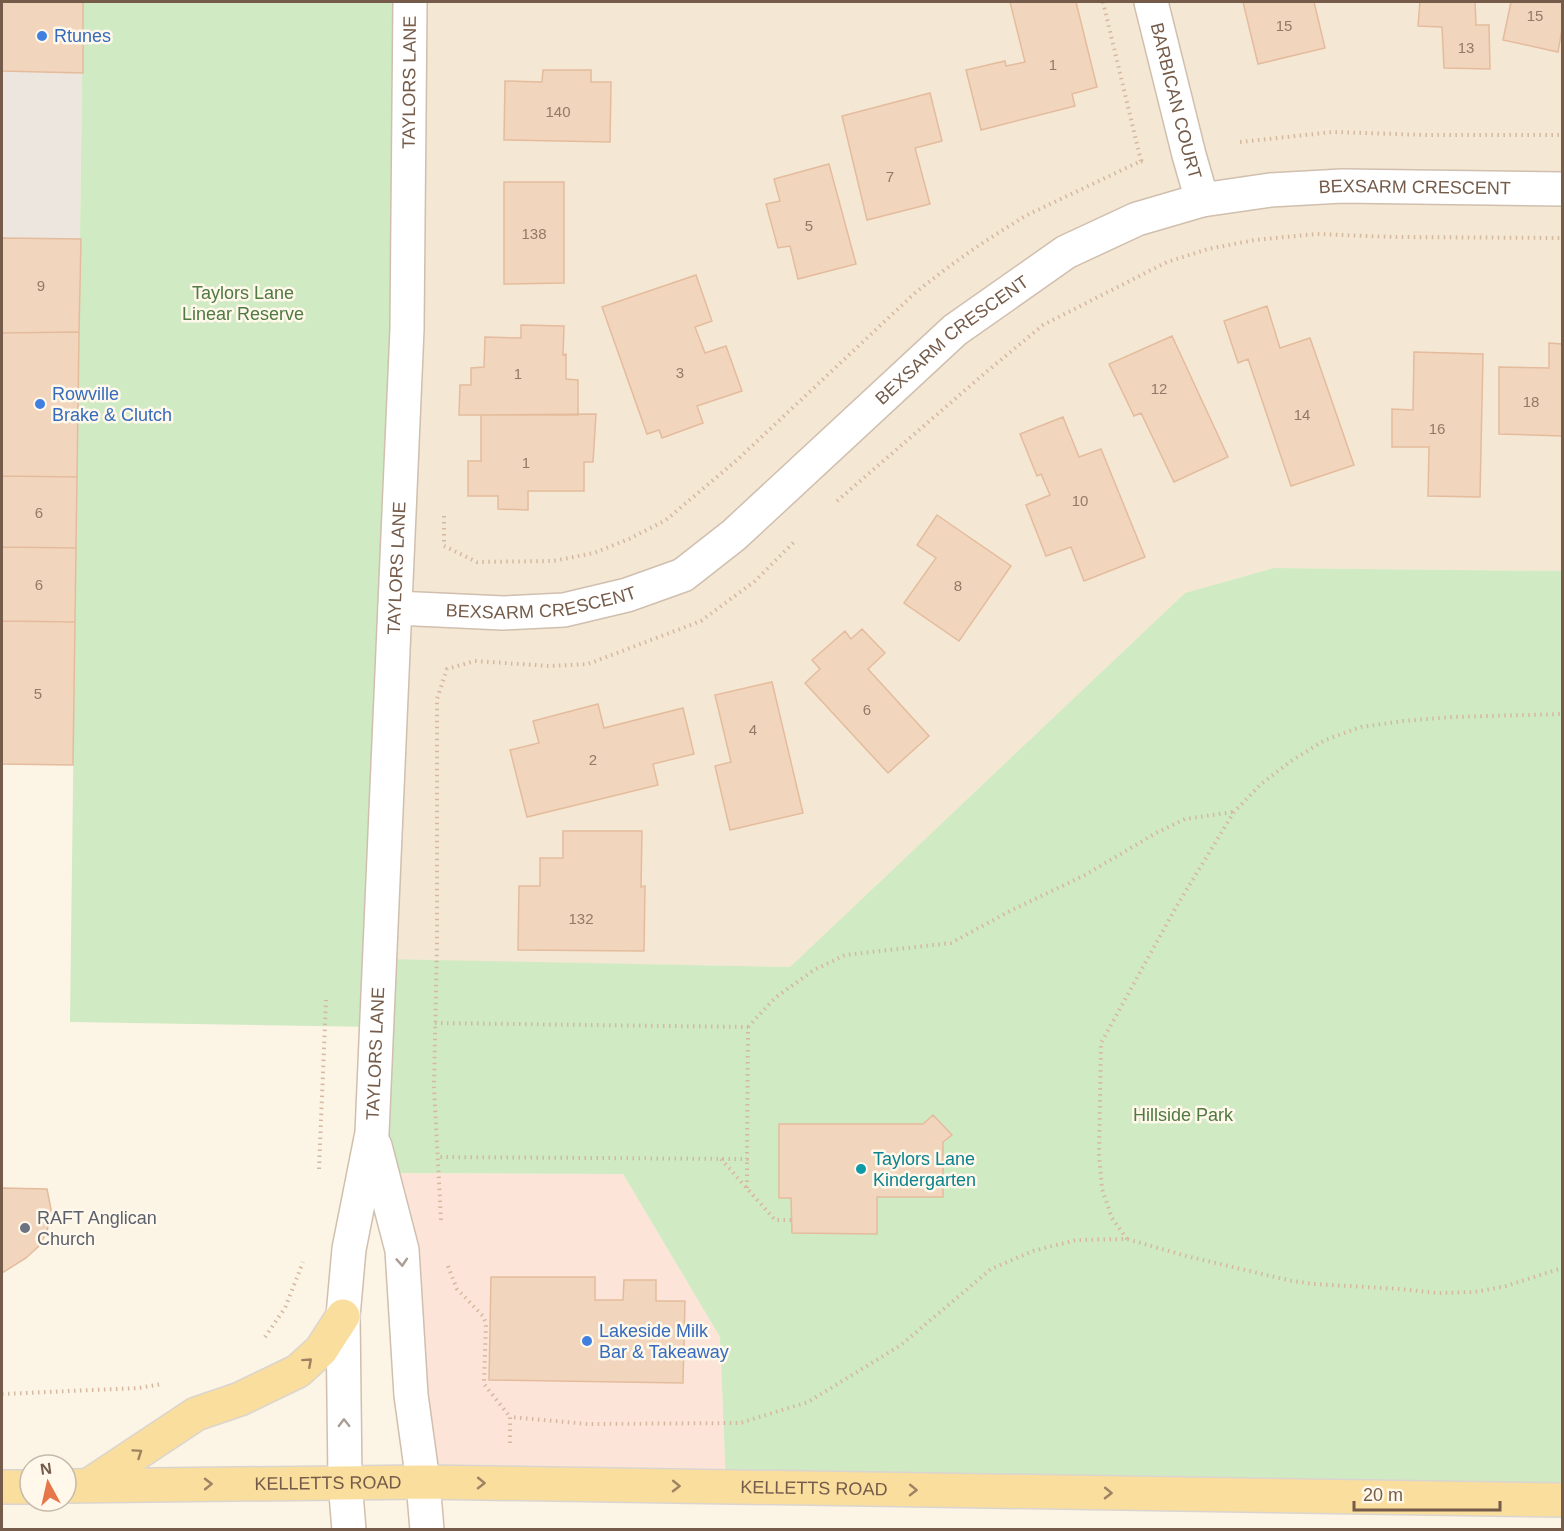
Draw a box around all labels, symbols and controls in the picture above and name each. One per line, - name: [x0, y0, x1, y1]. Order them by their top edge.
- house number: 15: [1527, 7, 1543, 24]
- street label: TAYLORS LANE: [399, 15, 420, 149]
- house number: 15: [1276, 17, 1292, 34]
- street label: BARBICAN COURT: [1147, 21, 1205, 182]
- place label: Rtunes: [54, 26, 111, 46]
- marker: Rtunes: [35, 29, 49, 43]
- house number: 13: [1458, 39, 1474, 56]
- house number: 1: [1049, 56, 1057, 73]
- house number: 140: [545, 103, 571, 120]
- house number: 7: [886, 168, 894, 185]
- street label: BEXSARM CRESCENT: [1318, 176, 1511, 198]
- house number: 5: [805, 217, 813, 234]
- house number: 138: [521, 225, 547, 242]
- street label: BEXSARM CRESCENT: [871, 272, 1032, 409]
- house number: 9: [37, 277, 45, 294]
- park label: Taylors Lane Linear Reserve: [182, 283, 304, 324]
- house number: 3: [676, 364, 684, 381]
- house number: 1: [514, 365, 522, 382]
- house number: 12: [1151, 380, 1167, 397]
- place label: Rowville Brake & Clutch: [52, 384, 172, 425]
- house number: 18: [1523, 393, 1539, 410]
- marker: Rowville Brake & Clutch: [33, 397, 47, 411]
- house number: 14: [1294, 406, 1310, 423]
- house number: 16: [1429, 420, 1445, 437]
- house number: 1: [522, 454, 530, 471]
- house number: 10: [1072, 492, 1088, 509]
- street label: TAYLORS LANE: [384, 501, 409, 635]
- house number: 6: [35, 504, 43, 521]
- house number: 6: [35, 576, 43, 593]
- house number: 8: [954, 577, 962, 594]
- street label: BEXSARM CRESCENT: [445, 583, 639, 623]
- house number: 5: [34, 685, 42, 702]
- house number: 6: [863, 701, 871, 718]
- house number: 4: [749, 721, 757, 738]
- house number: 2: [589, 751, 597, 768]
- house number: 132: [568, 910, 594, 927]
- street label: TAYLORS LANE: [363, 987, 388, 1121]
- park label: Hillside Park: [1133, 1105, 1234, 1125]
- place label: Taylors Lane Kindergarten: [873, 1149, 976, 1190]
- marker: Taylors Lane Kindergarten: [854, 1162, 868, 1176]
- place label: RAFT Anglican Church: [37, 1208, 157, 1249]
- marker: RAFT Anglican Church: [18, 1221, 32, 1235]
- one-way arrow: [396, 1257, 409, 1266]
- place label: Lakeside Milk Bar & Takeaway: [599, 1321, 729, 1362]
- marker: Lakeside Milk Bar & Takeaway: [580, 1334, 594, 1348]
- one-way arrow: [302, 1358, 312, 1369]
- one-way arrow: [338, 1418, 350, 1427]
- one-way arrow: [131, 1449, 142, 1460]
- north arrow: [18, 1453, 78, 1513]
- text: N: [39, 1459, 53, 1478]
- street label: KELLETTS ROAD: [254, 1472, 402, 1494]
- scale bar: [1354, 1474, 1500, 1512]
- one-way arrow: [477, 1477, 486, 1489]
- street label: KELLETTS ROAD: [740, 1477, 888, 1499]
- one-way arrow: [204, 1478, 213, 1490]
- one-way arrow: [672, 1480, 681, 1492]
- one-way arrow: [909, 1483, 918, 1496]
- text: 20 m: [1363, 1485, 1403, 1505]
- one-way arrow: [1104, 1486, 1113, 1499]

